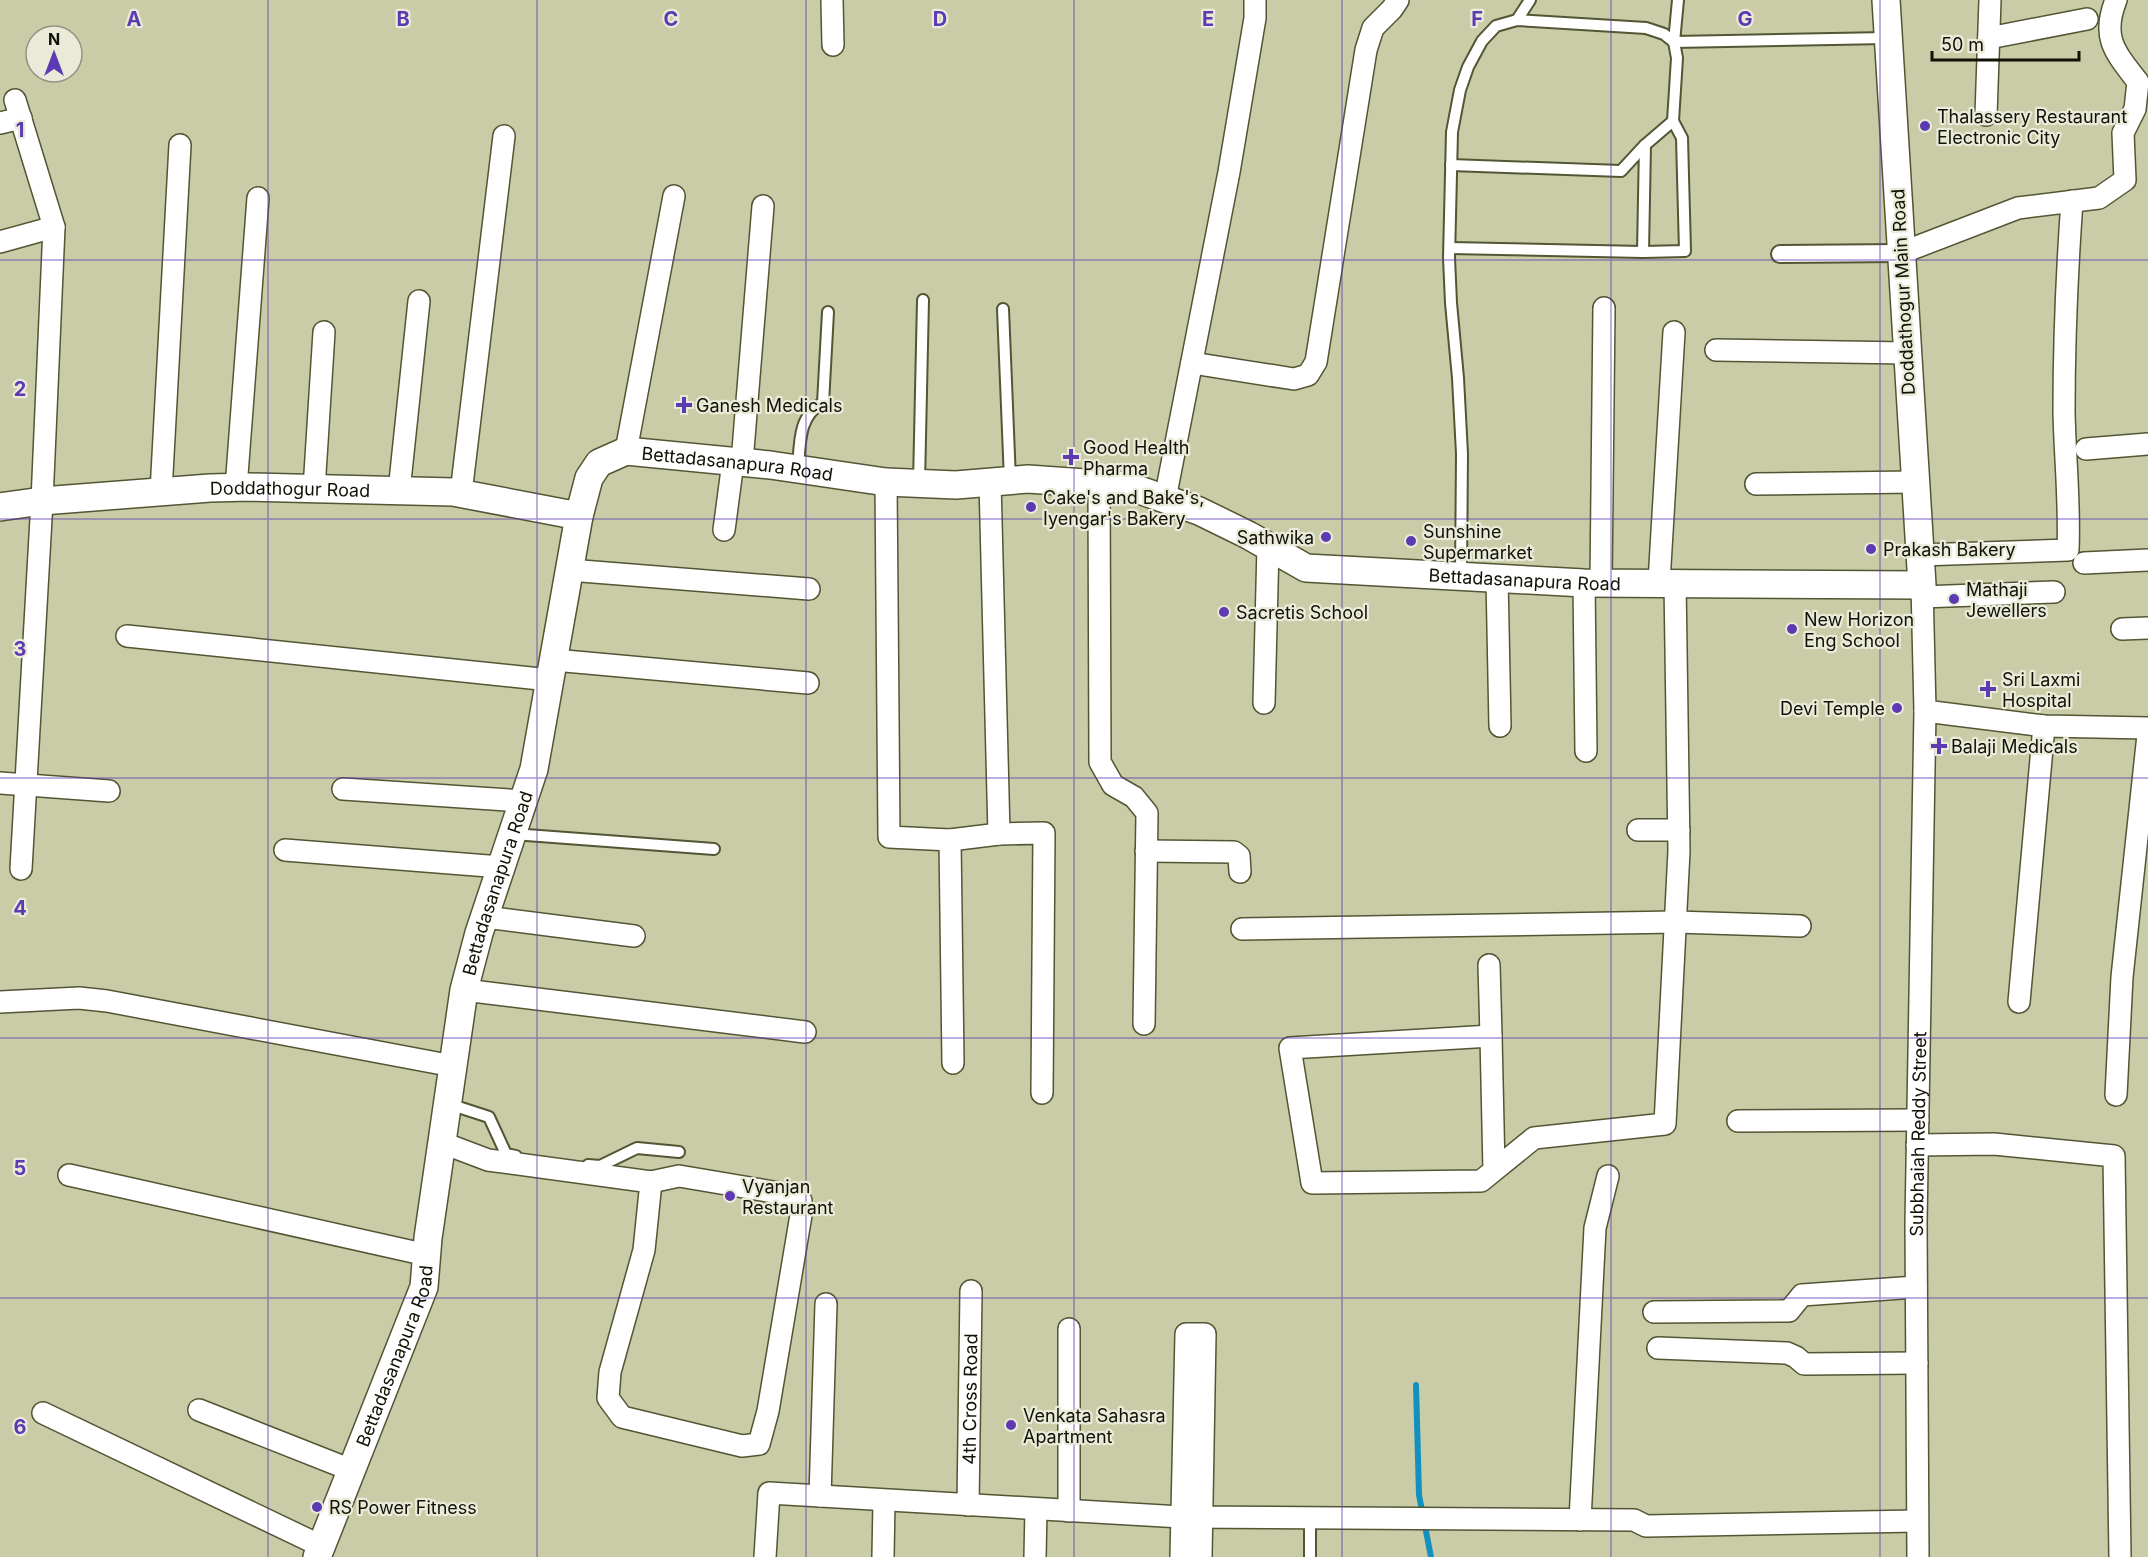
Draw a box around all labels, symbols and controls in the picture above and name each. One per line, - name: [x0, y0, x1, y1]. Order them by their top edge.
- text: A: [127, 7, 142, 31]
- text: B: [396, 7, 410, 31]
- text: C: [664, 7, 678, 31]
- text: D: [933, 7, 947, 31]
- text: E: [1202, 7, 1214, 31]
- text: F: [1471, 7, 1483, 31]
- text: G: [1737, 7, 1753, 31]
- north arrow: [24, 24, 84, 84]
- scale bar: [1932, 24, 2079, 62]
- text: N: [48, 29, 60, 49]
- text: 50 m: [1941, 34, 1984, 55]
- place label: Thalassery Restaurant Electronic City: [1937, 106, 2127, 148]
- text: 1: [16, 118, 24, 142]
- marker: Thalassery Restaurant Electronic City: [1918, 119, 1932, 133]
- street label: Doddathogur Main Road: [1887, 188, 1919, 396]
- text: 2: [14, 377, 26, 401]
- place label: Ganesh Medicals: [696, 395, 842, 416]
- marker: Ganesh Medicals: [677, 398, 691, 412]
- place label: Good Health Pharma: [1083, 437, 1189, 479]
- street label: Bettadasanapura Road: [641, 442, 834, 485]
- marker: Good Health Pharma: [1064, 450, 1078, 464]
- street label: Doddathogur Road: [210, 476, 370, 500]
- place label: Cake's and Bake's, Iyengar's Bakery: [1043, 487, 1204, 529]
- marker: Cake's and Bake's, Iyengar's Bakery: [1024, 500, 1038, 514]
- place label: Sunshine Supermarket: [1423, 521, 1533, 563]
- place label: Sathwika: [1237, 527, 1314, 548]
- marker: Sathwika: [1319, 530, 1333, 544]
- marker: Sunshine Supermarket: [1404, 534, 1418, 548]
- place label: Prakash Bakery: [1883, 539, 2016, 560]
- marker: Prakash Bakery: [1864, 542, 1878, 556]
- street label: Bettadasanapura Road: [1428, 564, 1621, 594]
- place label: Mathaji Jewellers: [1966, 579, 2047, 621]
- marker: Mathaji Jewellers: [1947, 592, 1961, 606]
- place label: Sacretis School: [1236, 602, 1368, 623]
- marker: Sacretis School: [1217, 605, 1231, 619]
- place label: New Horizon Eng School: [1804, 609, 1914, 651]
- marker: New Horizon Eng School: [1785, 622, 1799, 636]
- text: 3: [14, 637, 26, 661]
- place label: Sri Laxmi Hospital: [2002, 669, 2080, 711]
- marker: Sri Laxmi Hospital: [1979, 680, 1997, 698]
- place label: Devi Temple: [1780, 698, 1885, 719]
- marker: Devi Temple: [1890, 701, 1904, 715]
- place label: Balaji Medicals: [1951, 736, 2078, 757]
- marker: Balaji Medicals: [1932, 739, 1946, 753]
- street label: Bettadasanapura Road: [458, 788, 536, 978]
- text: 4: [13, 896, 27, 920]
- street label: Subbhaiah Reddy Street: [1905, 1031, 1930, 1237]
- text: 5: [14, 1156, 26, 1180]
- place label: Vyanjan Restaurant: [742, 1176, 834, 1218]
- marker: Vyanjan Restaurant: [723, 1189, 737, 1203]
- street label: Bettadasanapura Road: [351, 1264, 436, 1450]
- street label: 4th Cross Road: [958, 1333, 981, 1465]
- place label: Venkata Sahasra Apartment: [1023, 1405, 1166, 1447]
- text: 6: [14, 1415, 27, 1439]
- marker: Venkata Sahasra Apartment: [1004, 1418, 1018, 1432]
- place label: RS Power Fitness: [329, 1497, 477, 1518]
- marker: RS Power Fitness: [310, 1500, 324, 1514]

